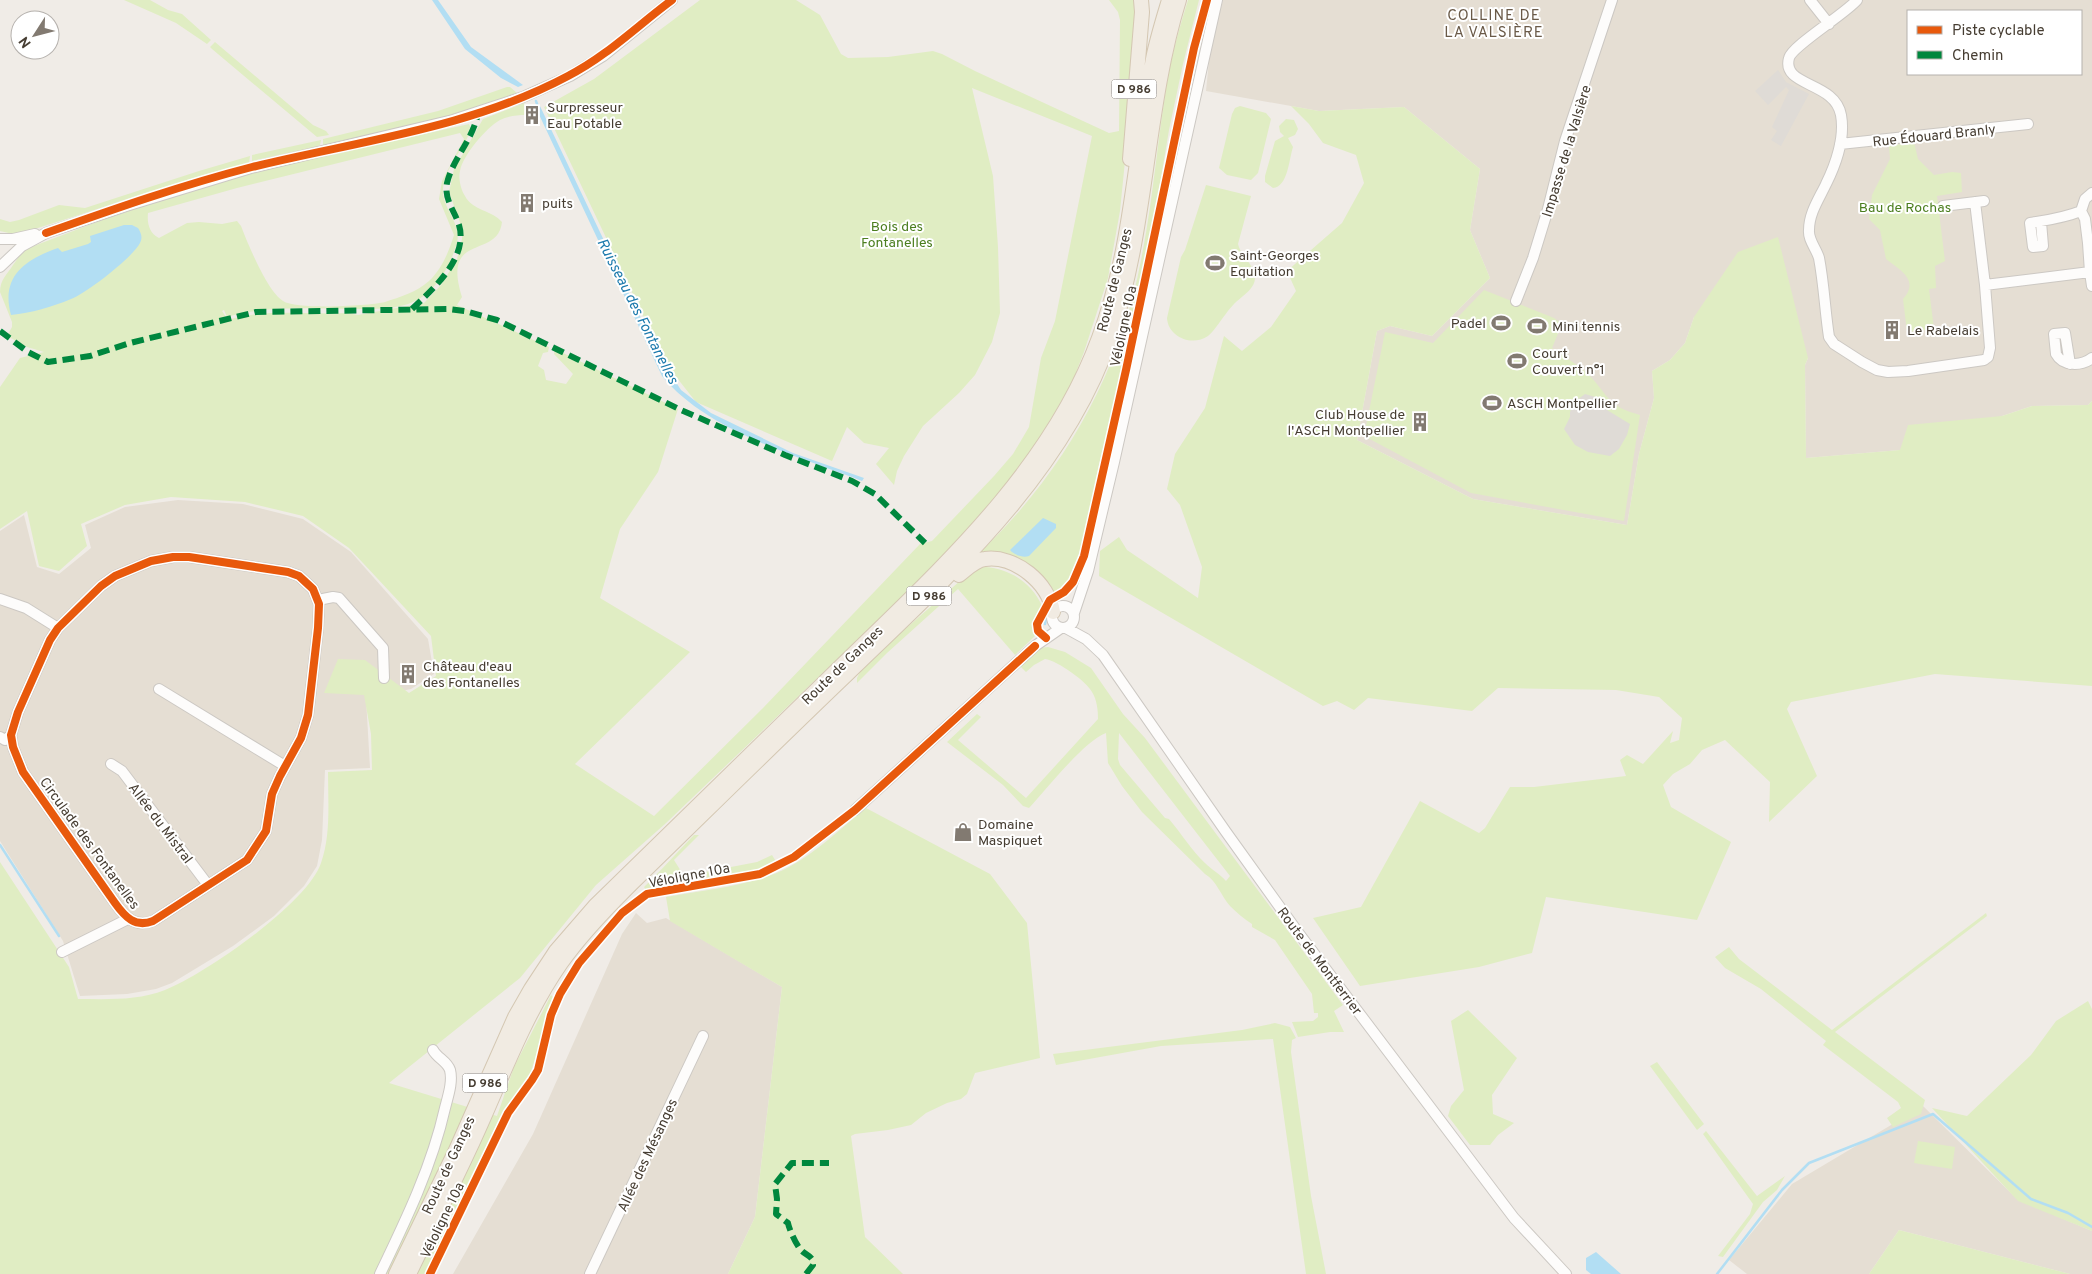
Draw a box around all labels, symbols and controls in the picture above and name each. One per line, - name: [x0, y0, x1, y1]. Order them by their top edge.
- district label: COLLINE DE LA VALSIÈRE: [1444, 7, 1544, 43]
- north arrow: [10, 10, 60, 60]
- legend: [1907, 10, 2082, 75]
- text: Piste cyclable: [1952, 22, 2045, 41]
- text: N: [16, 33, 36, 51]
- text: Chemin: [1952, 47, 2004, 66]
- road number: D 986: [1112, 80, 1156, 98]
- street label: Impasse de la Valsière: [1539, 83, 1596, 220]
- place label: Surpresseur Eau Potable: [547, 100, 624, 133]
- building icon: Surpresseur Eau Potable: [521, 104, 543, 126]
- street label: Rue Édouard Branly: [1872, 121, 1997, 151]
- building icon: puits: [516, 192, 538, 214]
- place label: puits: [542, 196, 573, 213]
- park label: Bau de Rochas: [1859, 200, 1951, 217]
- park label: Bois des Fontanelles: [861, 219, 933, 252]
- street label: Route de Ganges: [1094, 227, 1137, 334]
- water label: Ruisseau des Fontanelles: [592, 236, 682, 388]
- place label: Saint-Georges Equitation: [1230, 248, 1319, 281]
- sports icon: Saint-Georges Equitation: [1204, 252, 1226, 274]
- street label: Véloligne 10a: [1108, 284, 1141, 368]
- sports icon: Padel: [1490, 312, 1512, 334]
- sports icon: Mini tennis: [1526, 315, 1548, 337]
- place label: Padel: [1451, 316, 1486, 333]
- place label: Mini tennis: [1552, 319, 1620, 336]
- building icon: Le Rabelais: [1881, 319, 1903, 341]
- place label: Le Rabelais: [1907, 323, 1979, 340]
- place label: Court Couvert n°1: [1532, 346, 1605, 379]
- sports icon: Court Couvert n°1: [1506, 350, 1528, 372]
- sports icon: ASCH Montpellier: [1481, 392, 1503, 414]
- place label: ASCH Montpellier: [1507, 396, 1618, 413]
- place label: Club House de l'ASCH Montpellier: [1288, 407, 1406, 440]
- building icon: Club House de l'ASCH Montpellier: [1409, 411, 1431, 433]
- road number: D 986: [906, 586, 952, 606]
- street label: Route de Ganges: [799, 623, 887, 709]
- place label: Château d'eau des Fontanelles: [423, 659, 520, 692]
- building icon: Château d'eau des Fontanelles: [397, 663, 419, 685]
- street label: Circulade des Fontanelles: [35, 774, 142, 913]
- street label: Allée du Mistral: [124, 780, 196, 868]
- place label: Domaine Maspiquet: [978, 817, 1043, 850]
- shop icon: Domaine Maspiquet: [952, 821, 974, 843]
- street label: Véloligne 10a: [647, 860, 731, 893]
- street label: Route de Montferrier: [1273, 905, 1365, 1020]
- road number: D 986: [462, 1074, 508, 1092]
- street label: Allée des Mésanges: [615, 1096, 682, 1215]
- street label: Route de Ganges: [419, 1114, 480, 1217]
- street label: Véloligne 10a: [418, 1180, 469, 1261]

